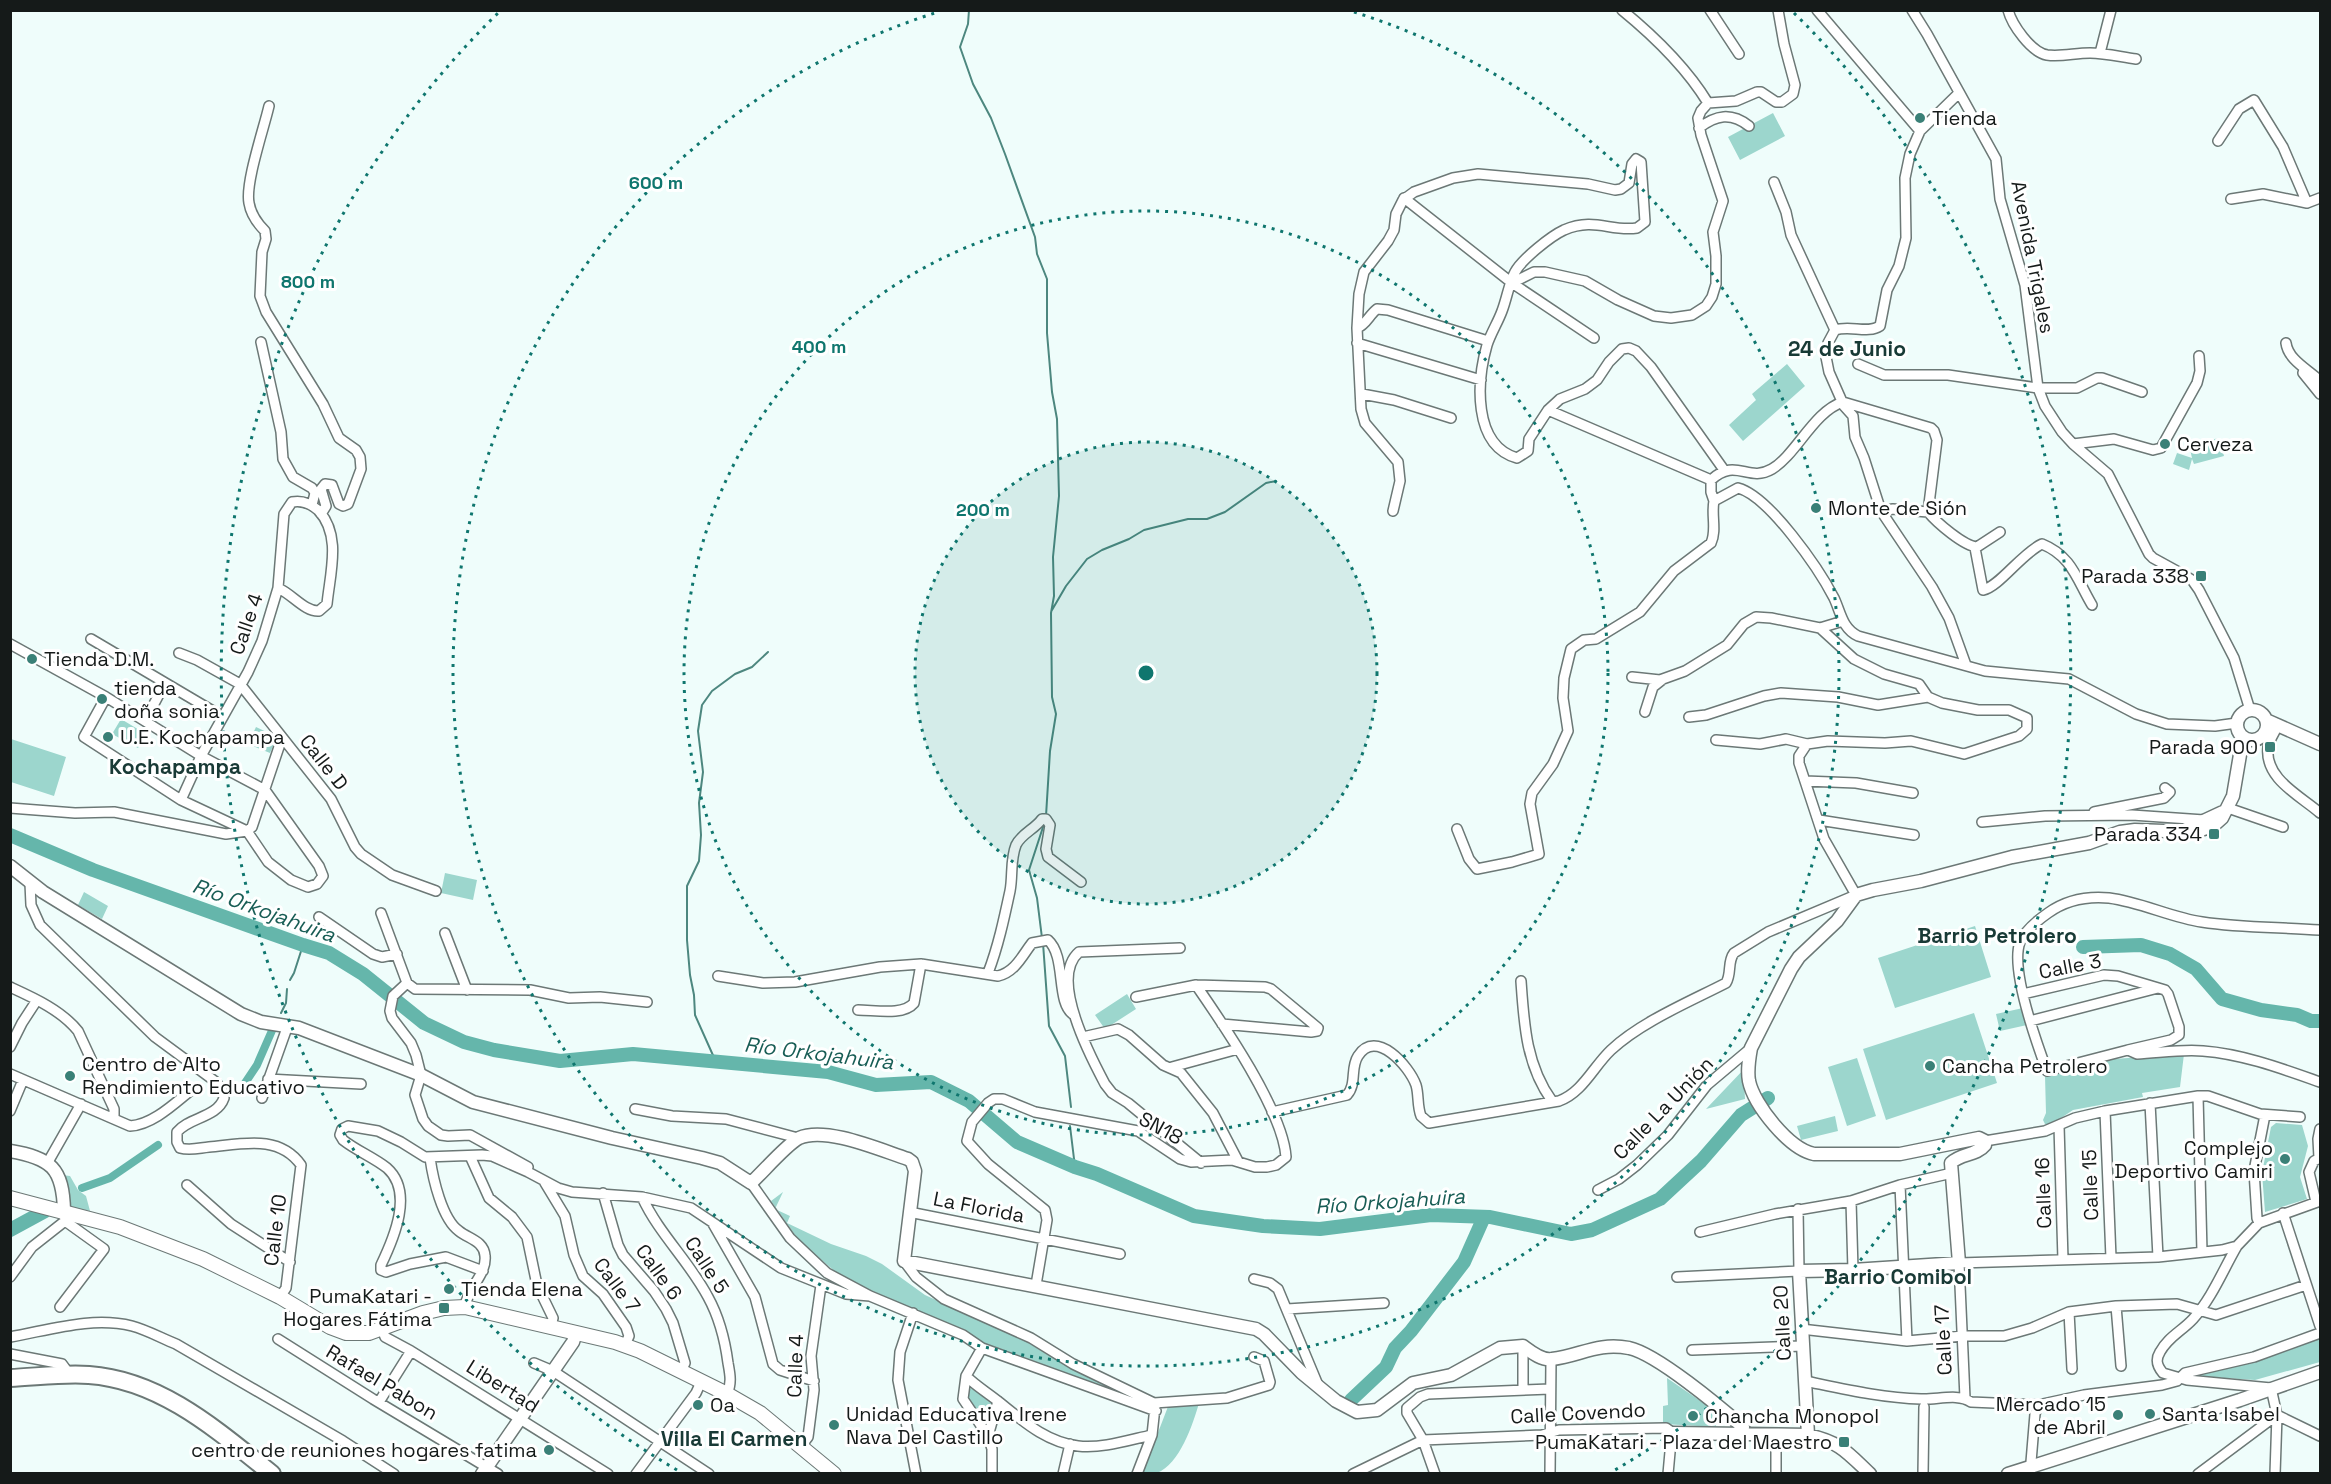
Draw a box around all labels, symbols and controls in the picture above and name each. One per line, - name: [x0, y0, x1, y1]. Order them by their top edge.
- place label: Tienda: [1932, 105, 1997, 131]
- marker: Tienda: [1913, 111, 1927, 125]
- text: 600 m: [629, 171, 683, 194]
- street label: Avenida Trigales: [2005, 178, 2061, 336]
- text: 800 m: [281, 270, 335, 293]
- text: 400 m: [792, 335, 846, 358]
- district label: 24 de Junio: [1788, 335, 1906, 362]
- place label: Cerveza: [2177, 431, 2253, 457]
- marker: Cerveza: [2158, 437, 2172, 451]
- place label: Monte de Sión: [1828, 495, 1967, 521]
- text: 200 m: [956, 498, 1010, 521]
- marker: Monte de Sión: [1809, 501, 1823, 515]
- place label: Parada 338: [2081, 563, 2189, 589]
- marker: Parada 338: [2194, 569, 2208, 583]
- street label: Calle 4: [223, 590, 269, 658]
- place label: Tienda D.M.: [44, 646, 154, 672]
- marker: Tienda D.M.: [25, 652, 39, 666]
- centre of rings: [1136, 663, 1156, 683]
- place label: tienda doña sonia: [114, 675, 220, 724]
- marker: tienda doña sonia: [95, 692, 109, 706]
- place label: U.E. Kochapampa: [120, 724, 285, 750]
- street label: Calle D: [294, 729, 354, 795]
- marker: U.E. Kochapampa: [101, 730, 115, 744]
- place label: Parada 900: [2149, 734, 2258, 760]
- marker: Parada 900: [2263, 740, 2277, 754]
- district label: Kochapampa: [109, 753, 241, 780]
- place label: Parada 334: [2094, 821, 2202, 847]
- marker: Parada 334: [2207, 827, 2221, 841]
- water label: Río Orkojahuira: [189, 872, 340, 949]
- district label: Barrio Petrolero: [1917, 922, 2077, 949]
- street label: Calle 3: [2036, 947, 2104, 985]
- water label: Río Orkojahuira: [743, 1030, 896, 1076]
- place label: Centro de Alto Rendimiento Educativo: [82, 1051, 305, 1100]
- street label: Calle La Unión: [1607, 1051, 1719, 1165]
- place label: Cancha Petrolero: [1942, 1053, 2108, 1079]
- marker: Cancha Petrolero: [1923, 1059, 1937, 1073]
- marker: Centro de Alto Rendimiento Educativo: [63, 1069, 77, 1083]
- street label: SN18: [1134, 1105, 1188, 1151]
- place label: Complejo Deportivo Camiri: [2114, 1135, 2273, 1184]
- street label: Calle 15: [2076, 1149, 2104, 1221]
- marker: Complejo Deportivo Camiri: [2278, 1152, 2292, 1166]
- street label: Calle 16: [2029, 1157, 2057, 1229]
- water label: Río Orkojahuira: [1314, 1182, 1467, 1220]
- street label: La Florida: [931, 1185, 1027, 1229]
- street label: Calle 10: [258, 1193, 292, 1267]
- street label: Calle 5: [679, 1231, 735, 1299]
- street label: Calle 6: [630, 1239, 688, 1305]
- street label: Calle 7: [588, 1252, 646, 1318]
- district label: Barrio Comibol: [1824, 1263, 1972, 1290]
- place label: Tienda Elena: [461, 1276, 583, 1302]
- marker: Tienda Elena: [442, 1282, 456, 1296]
- place label: PumaKatari - Hogares Fátima: [283, 1283, 432, 1332]
- street label: Calle 20: [1767, 1284, 1797, 1362]
- marker: PumaKatari - Hogares Fátima: [437, 1301, 451, 1315]
- street label: Calle 17: [1928, 1304, 1958, 1376]
- street label: Calle 4: [781, 1334, 809, 1398]
- street label: Rafael Pabon: [321, 1338, 443, 1426]
- street label: Libertad: [462, 1353, 544, 1419]
- place label: Mercado 15 de Abril: [1996, 1391, 2106, 1440]
- place label: Oa: [710, 1392, 735, 1418]
- street label: Calle Covendo: [1510, 1396, 1646, 1430]
- marker: Oa: [691, 1398, 705, 1412]
- place label: Unidad Educativa Irene Nava Del Castillo: [846, 1401, 1067, 1450]
- place label: Santa Isabel: [2162, 1401, 2280, 1427]
- place label: Chancha Monopol: [1705, 1403, 1879, 1429]
- marker: Santa Isabel: [2143, 1407, 2157, 1421]
- marker: Mercado 15 de Abril: [2111, 1408, 2125, 1422]
- marker: Chancha Monopol: [1686, 1409, 1700, 1423]
- marker: Unidad Educativa Irene Nava Del Castillo: [827, 1418, 841, 1432]
- district label: Villa El Carmen: [661, 1425, 807, 1452]
- place label: PumaKatari - Plaza del Maestro: [1535, 1429, 1832, 1455]
- marker: PumaKatari - Plaza del Maestro: [1837, 1435, 1851, 1449]
- place label: centro de reuniones hogares fatima: [191, 1437, 537, 1463]
- marker: centro de reuniones hogares fatima: [542, 1443, 556, 1457]

